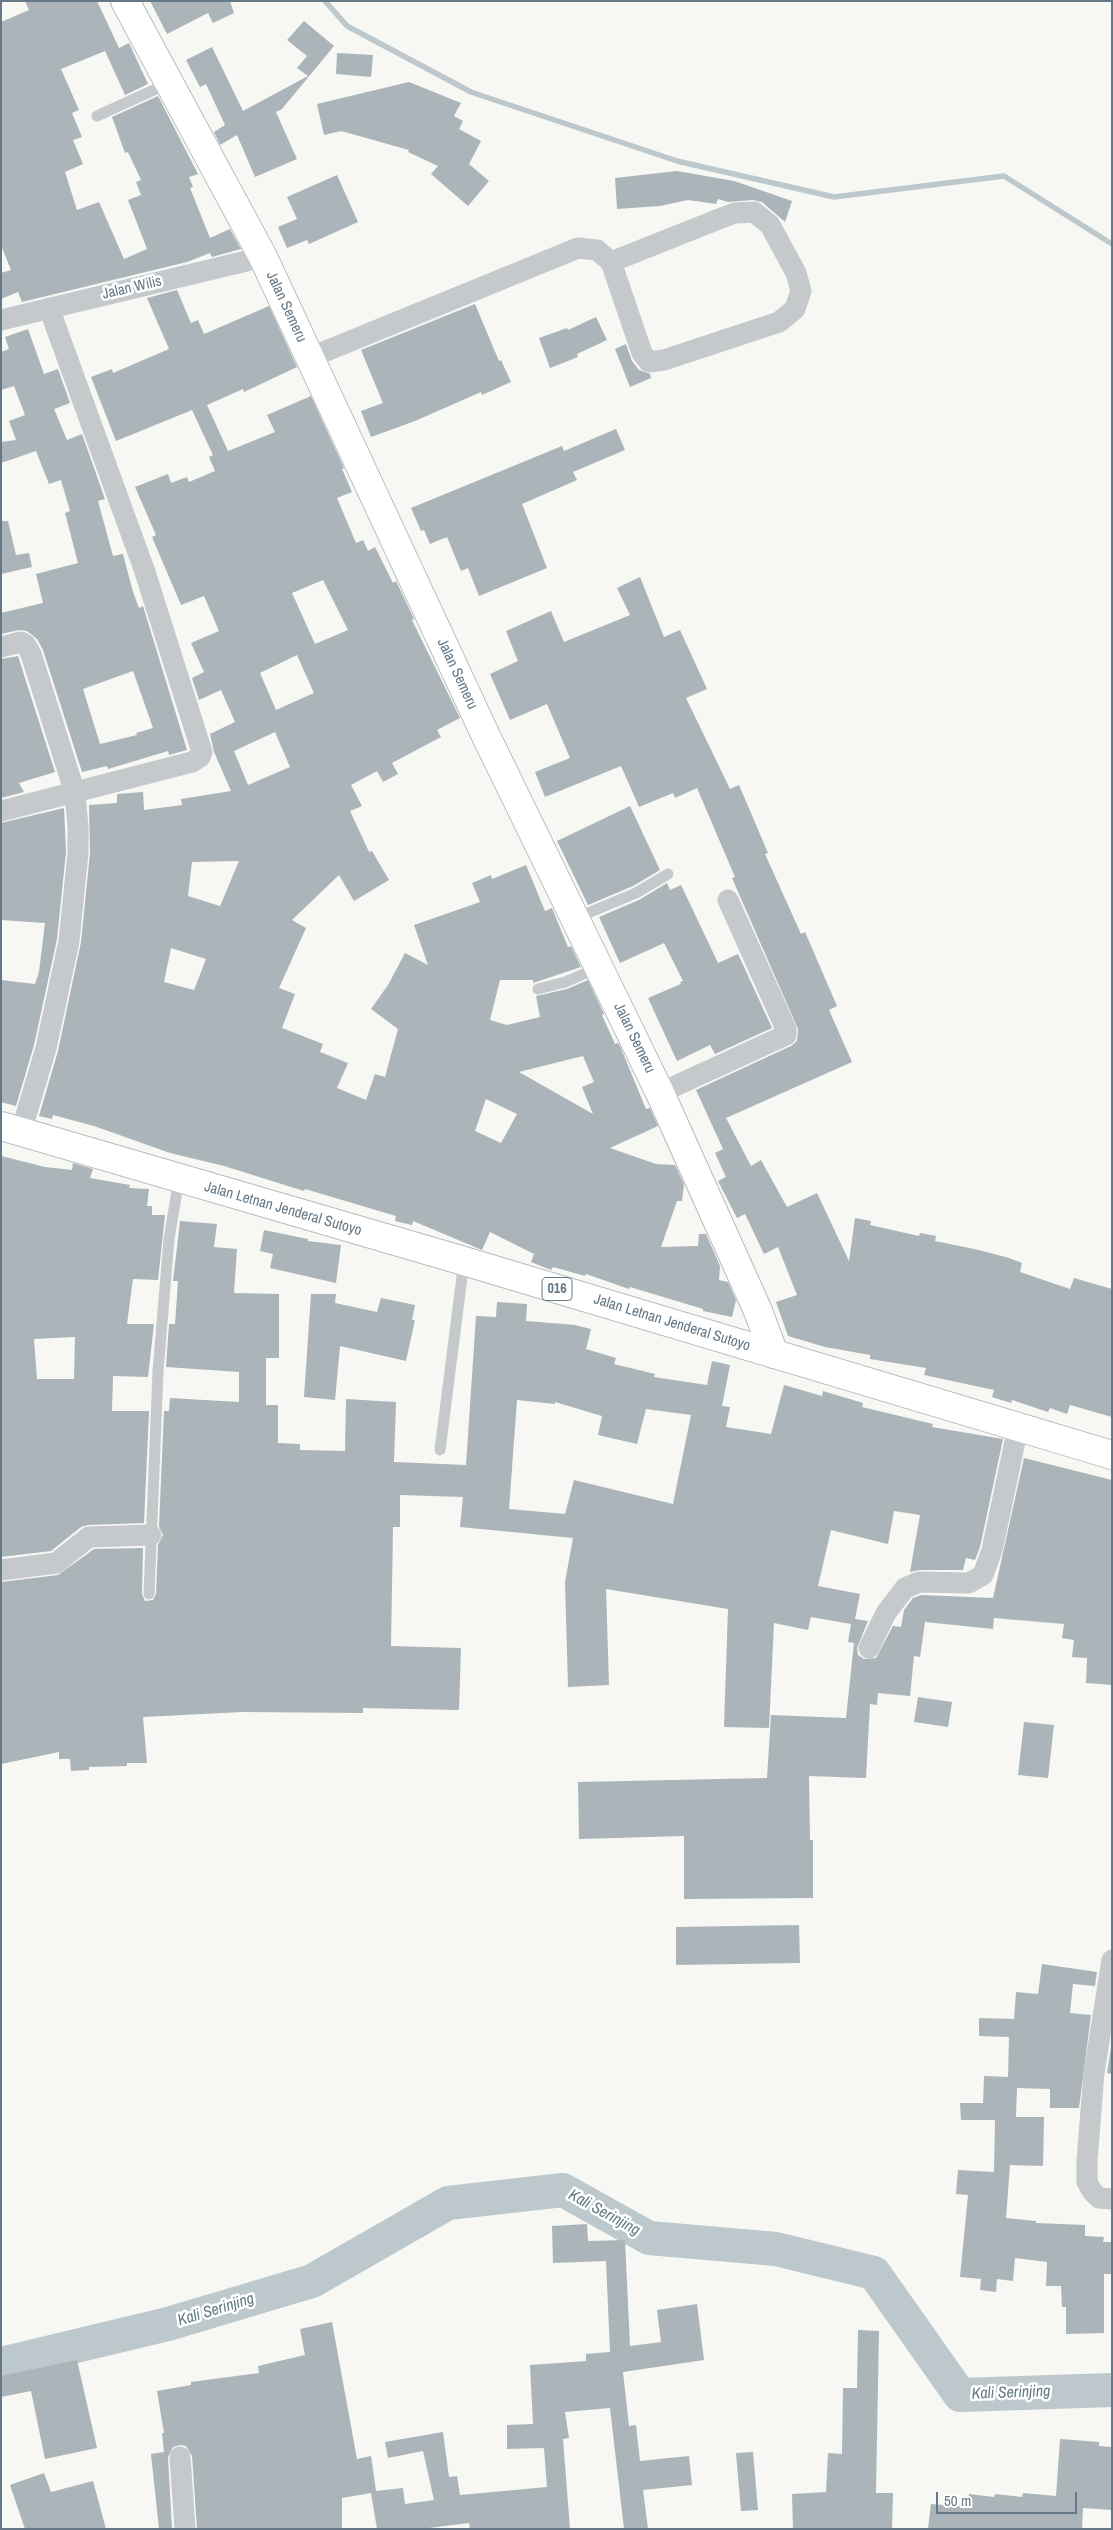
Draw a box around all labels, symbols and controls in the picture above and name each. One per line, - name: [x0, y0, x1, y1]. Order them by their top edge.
- street label: Jalan Semeru: [262, 269, 310, 345]
- street label: Jalan Wilis: [101, 272, 163, 304]
- street label: Jalan Semeru: [433, 636, 481, 712]
- street label: Jalan Semeru: [609, 1000, 659, 1076]
- street label: Jalan Letnan Jenderal Sutoyo: [202, 1178, 364, 1240]
- road number: 016: [542, 1278, 572, 1300]
- street label: Jalan Letnan Jenderal Sutoyo: [592, 1291, 752, 1355]
- water label: Kali Serinjing: [565, 2186, 643, 2240]
- water label: Kali Serinjing: [176, 2289, 256, 2331]
- water label: Kali Serinjing: [971, 2382, 1051, 2404]
- scale bar: [938, 2482, 1079, 2514]
- text: 50 m: [944, 2490, 971, 2511]

